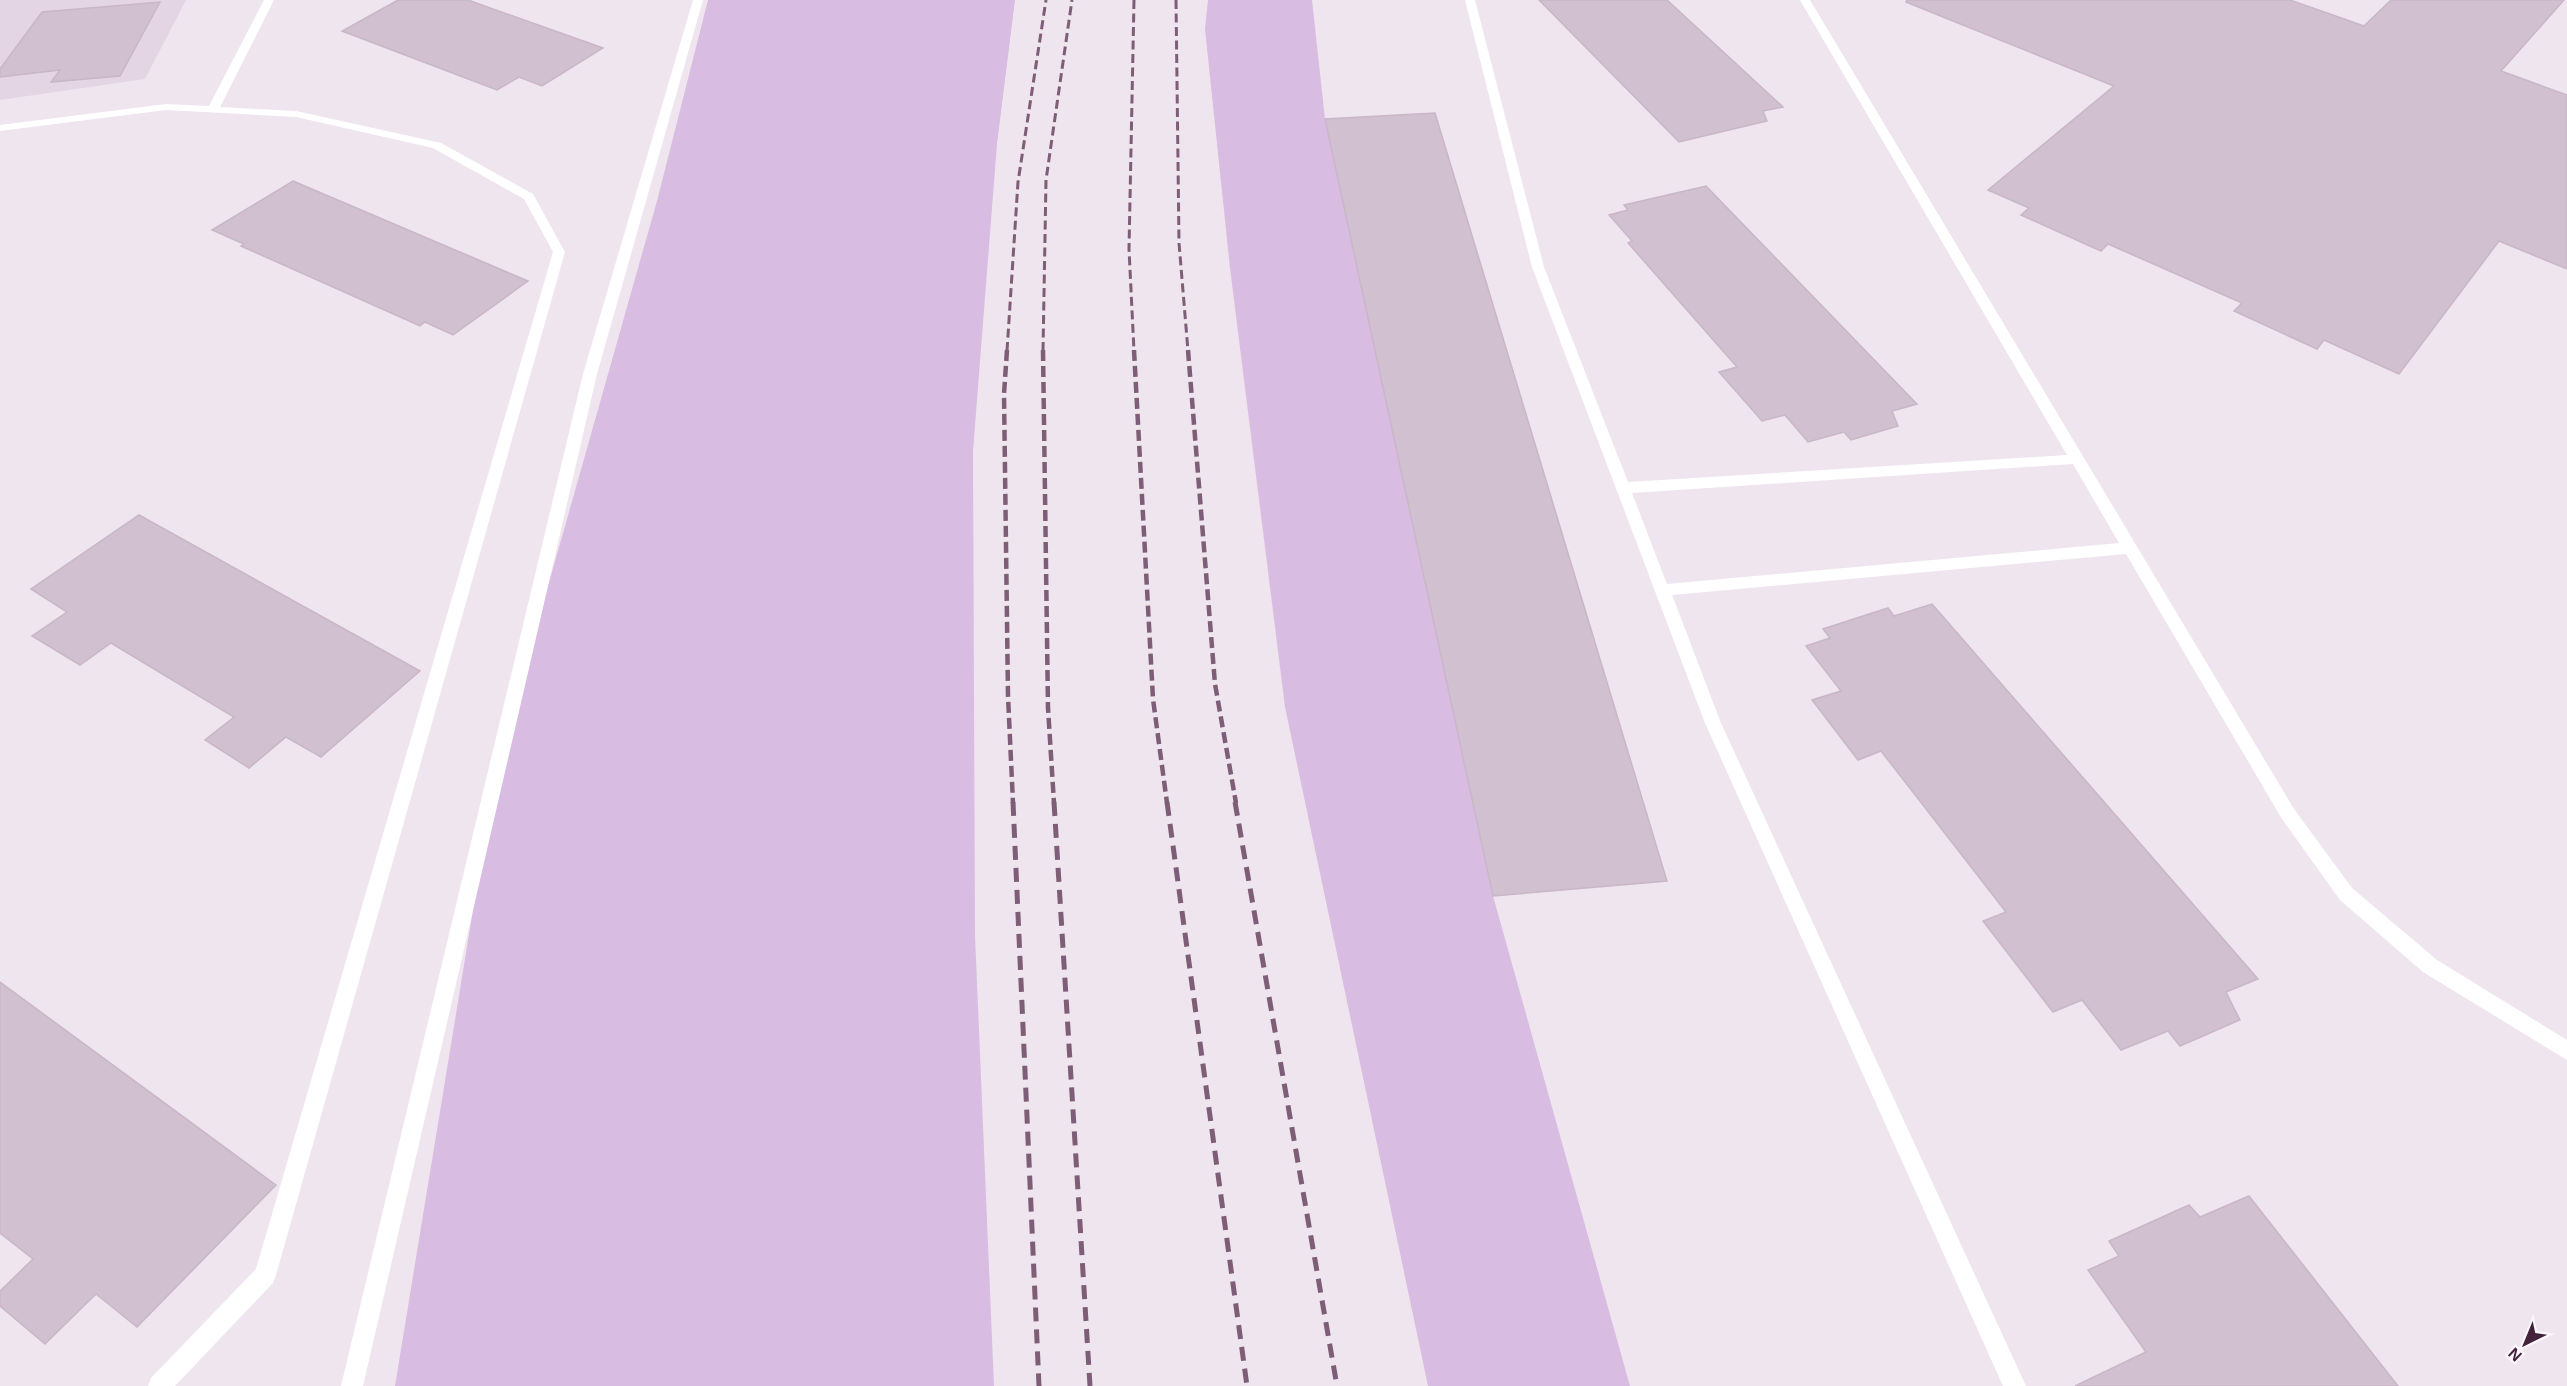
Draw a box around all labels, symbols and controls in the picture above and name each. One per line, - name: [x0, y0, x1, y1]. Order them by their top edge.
- north arrow: [2495, 1314, 2555, 1374]
- text: N: [2505, 1344, 2525, 1365]

